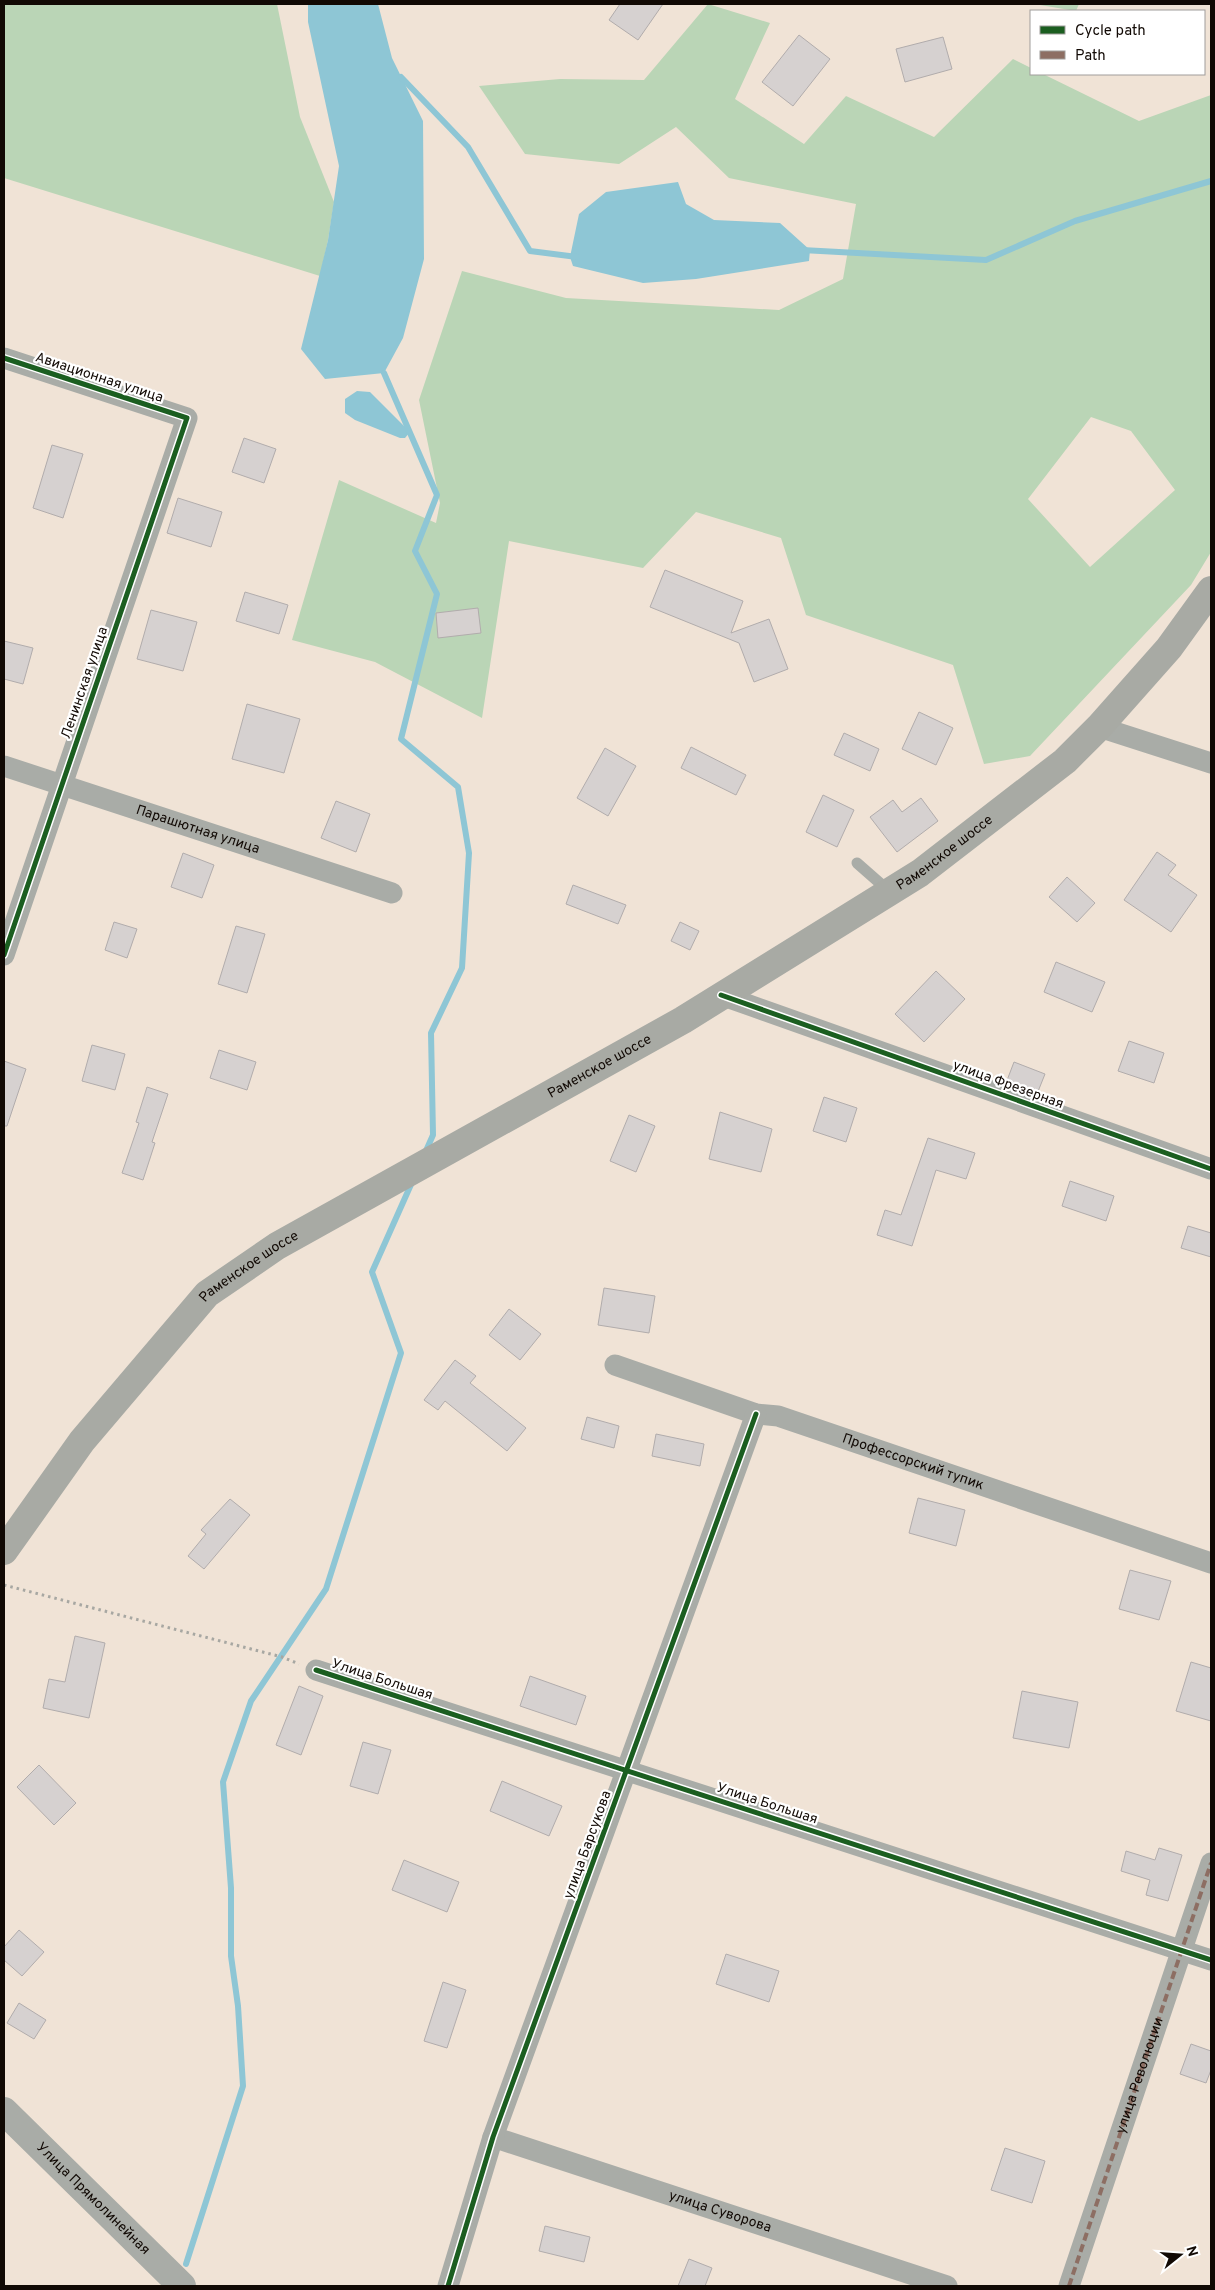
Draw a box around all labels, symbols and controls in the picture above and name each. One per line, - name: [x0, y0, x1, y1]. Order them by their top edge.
- legend: [1030, 10, 1205, 75]
- text: Cycle path: [1075, 22, 1146, 41]
- text: Path: [1075, 47, 1106, 66]
- street label: Авиационная улица: [33, 349, 165, 407]
- street label: Ленинская улица: [58, 625, 112, 741]
- street label: Парашютная улица: [134, 801, 262, 858]
- street label: Раменское шоссе: [893, 811, 996, 894]
- street label: Раменское шоссе: [545, 1031, 655, 1102]
- street label: улица Фрезерная: [950, 1057, 1066, 1113]
- street label: Раменское шоссе: [195, 1227, 302, 1306]
- street label: Профессорский тупик: [840, 1430, 986, 1494]
- street label: Улица Большая: [329, 1656, 435, 1704]
- street label: Улица Большая: [714, 1780, 820, 1828]
- street label: улица Барсукова: [561, 1789, 615, 1901]
- street label: улица Революции: [1112, 2015, 1167, 2136]
- street label: Улица Прямолинейная: [33, 2139, 154, 2258]
- street label: улица Суворова: [667, 2187, 774, 2236]
- north arrow: [1155, 2230, 1205, 2280]
- text: N: [1181, 2244, 1201, 2259]

